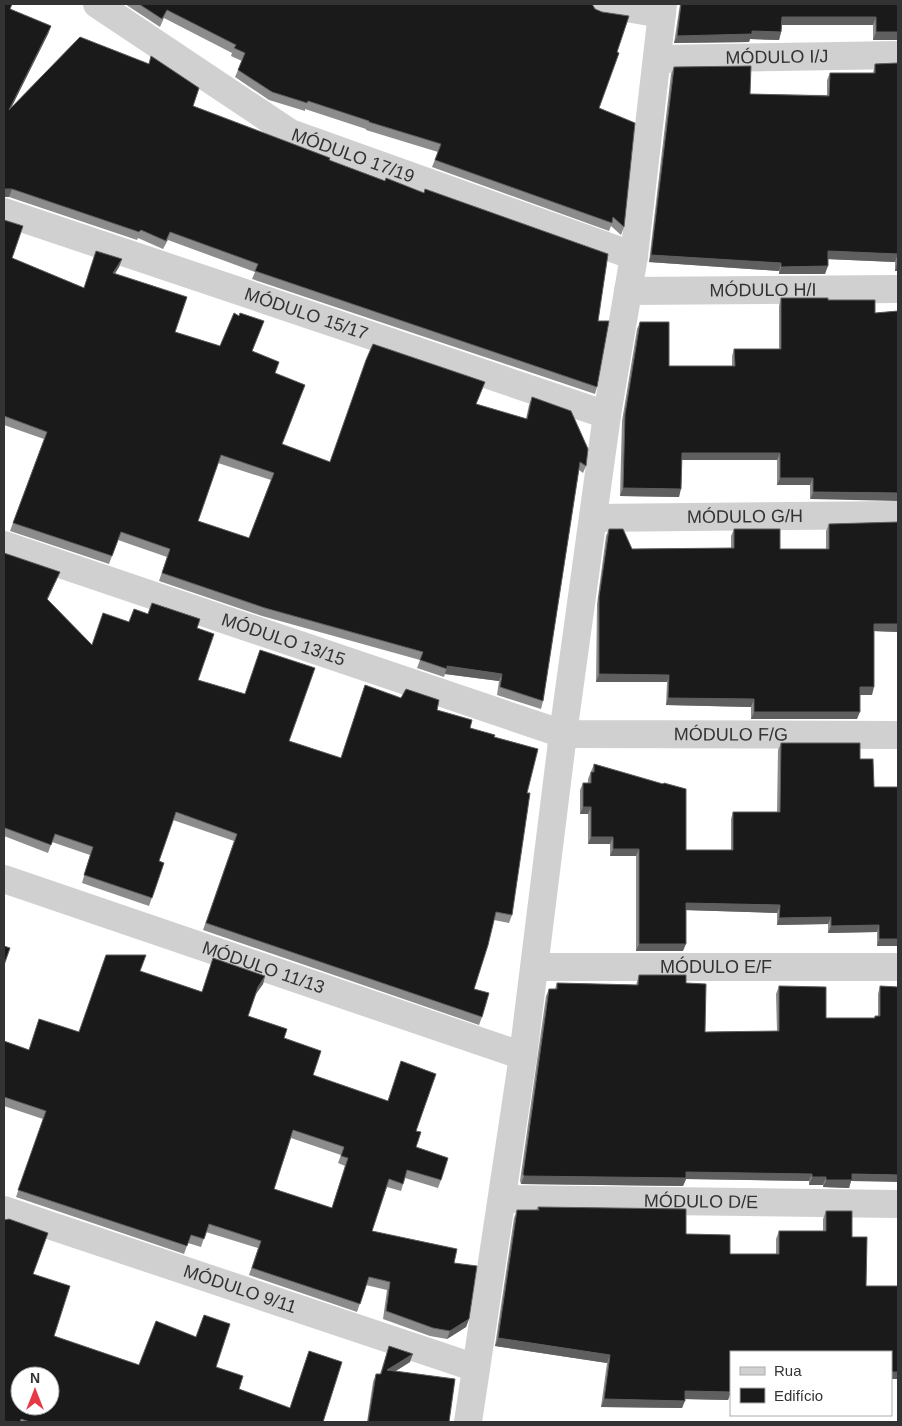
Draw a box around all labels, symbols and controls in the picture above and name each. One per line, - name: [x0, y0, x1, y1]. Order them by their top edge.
- street label: MÓDULO I/J: [725, 46, 829, 68]
- street label: MÓDULO 17/19: [289, 124, 417, 187]
- street label: MÓDULO H/I: [709, 279, 817, 300]
- street label: MÓDULO 15/17: [242, 284, 371, 344]
- street label: MÓDULO G/H: [687, 506, 803, 527]
- street label: MÓDULO 13/15: [219, 609, 348, 670]
- street label: MÓDULO F/G: [674, 723, 788, 745]
- street label: MÓDULO 11/13: [200, 937, 327, 998]
- street label: MÓDULO E/F: [660, 956, 772, 977]
- street label: MÓDULO D/E: [644, 1190, 758, 1212]
- street label: MÓDULO 9/11: [181, 1261, 299, 1317]
- legend: [730, 1351, 892, 1416]
- text: Rua: [774, 1362, 802, 1379]
- north arrow: [10, 1366, 60, 1416]
- text: N: [30, 1370, 40, 1386]
- text: Edifício: [774, 1387, 823, 1404]

